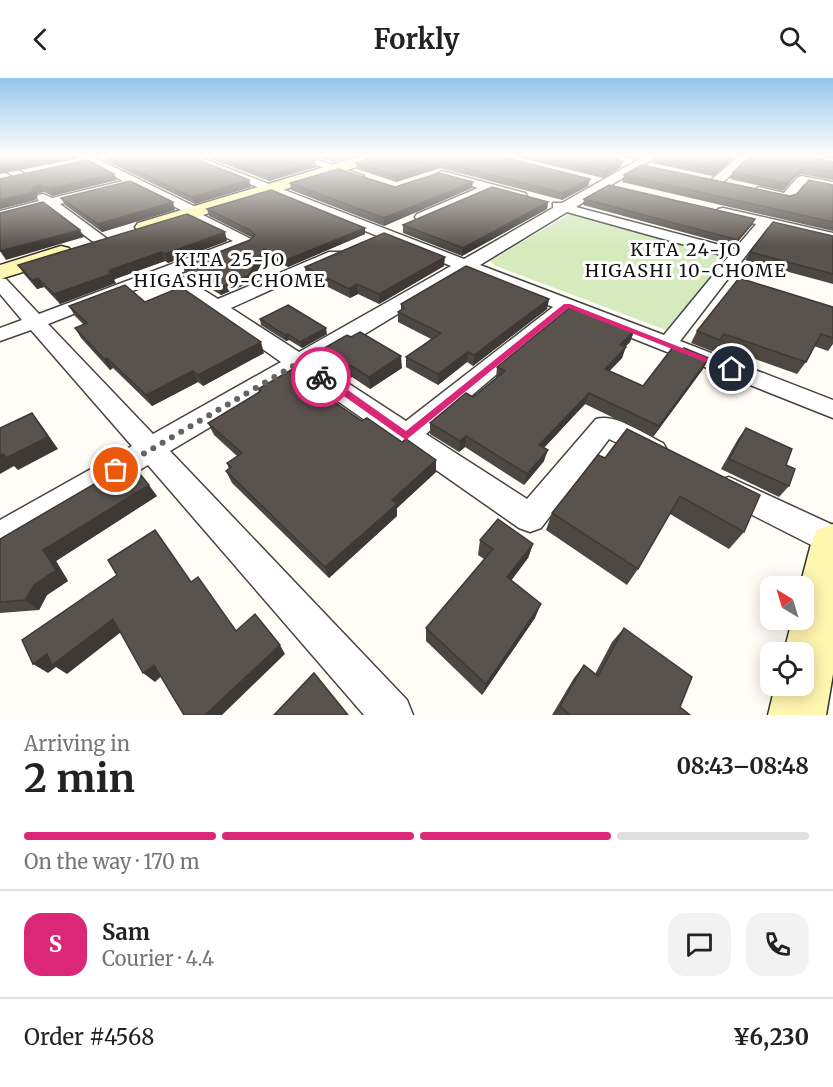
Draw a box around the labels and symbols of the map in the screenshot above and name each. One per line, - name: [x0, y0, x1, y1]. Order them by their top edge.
- district label: KITA 24-JO HIGASHI 10-CHOME: [585, 238, 787, 282]
- district label: KITA 25-JO HIGASHI 9-CHOME: [134, 248, 326, 292]
- pin: [706, 343, 757, 394]
- courier: [291, 347, 351, 407]
- pin: [90, 444, 141, 495]
- north arrow: [760, 576, 814, 630]

